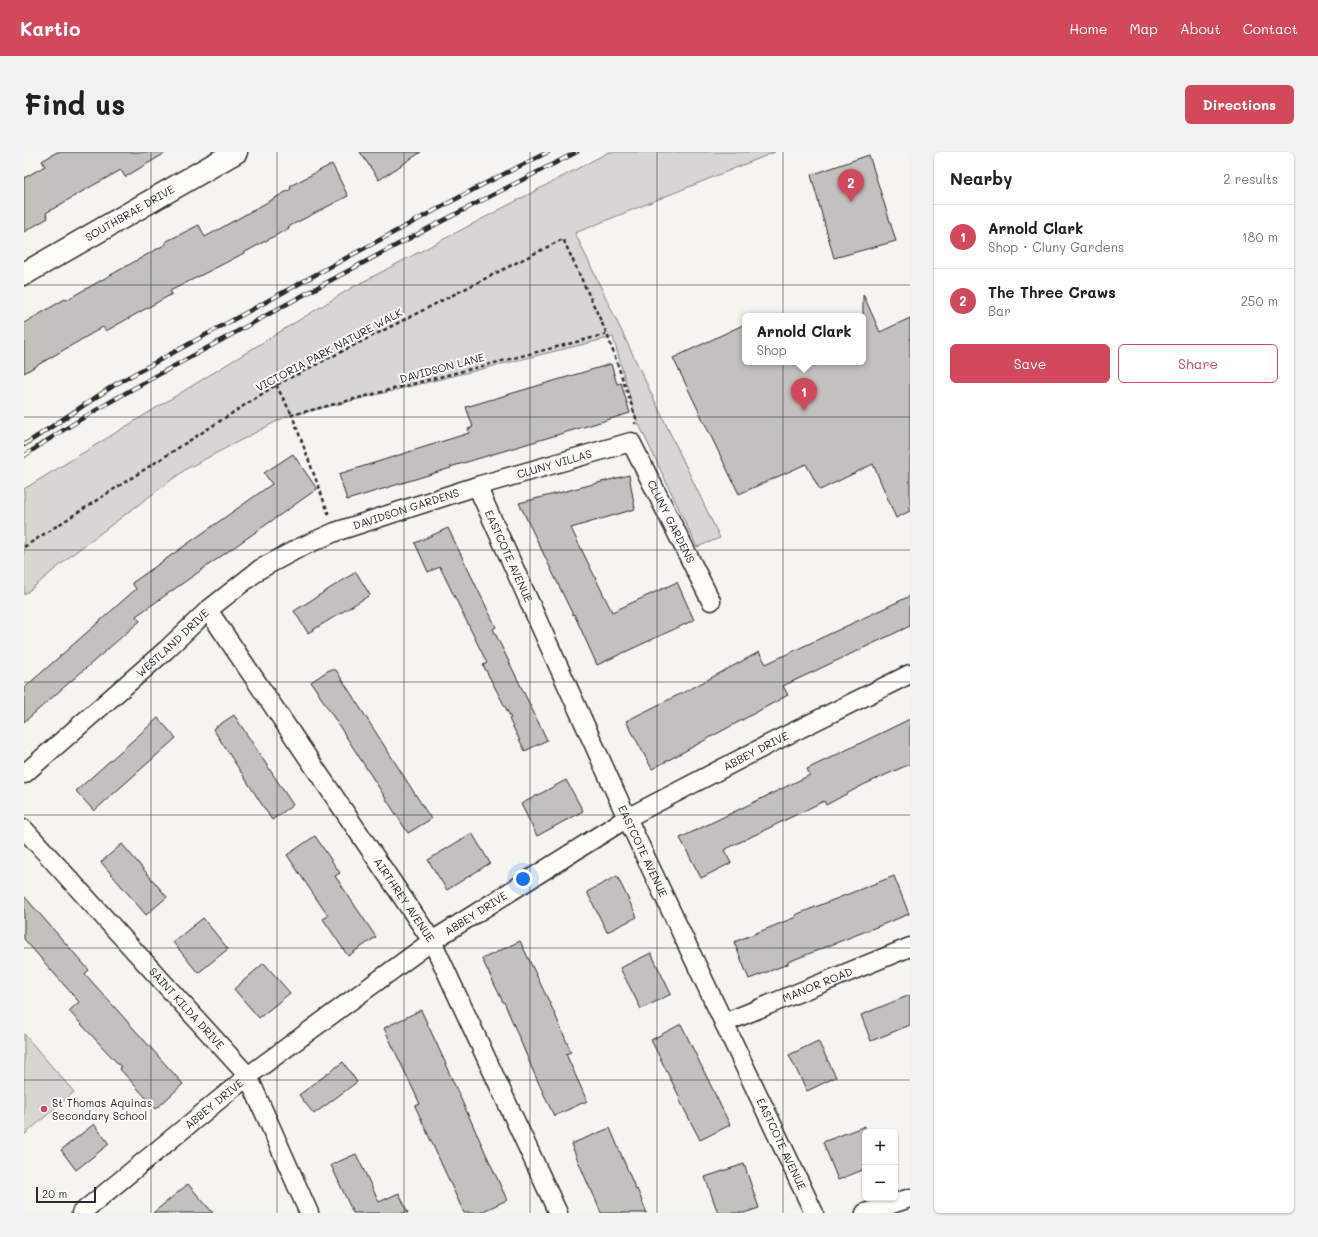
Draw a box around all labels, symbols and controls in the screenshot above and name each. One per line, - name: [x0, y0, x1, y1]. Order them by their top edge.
- text: Kartio: [20, 16, 80, 41]
- text: Home: [1069, 19, 1107, 38]
- text: Map: [1129, 19, 1158, 38]
- text: About: [1180, 19, 1221, 38]
- text: Contact: [1243, 19, 1298, 38]
- button: Directions: [1185, 85, 1294, 124]
- text: Find us: [24, 86, 125, 122]
- text: Nearby: [950, 167, 1012, 189]
- pin: 2: [838, 169, 864, 202]
- text: 2 results: [1223, 170, 1278, 187]
- street label: SOUTHBRAE DRIVE: [82, 181, 177, 244]
- text: Arnold Clark: [988, 218, 1083, 238]
- text: 1: [960, 228, 966, 245]
- text: 180 m: [1242, 228, 1278, 245]
- text: Shop · Cluny Gardens: [988, 238, 1124, 255]
- text: The Three Craws: [988, 282, 1116, 302]
- text: 2: [959, 292, 967, 309]
- text: 250 m: [1241, 292, 1278, 309]
- text: Bar: [988, 302, 1011, 319]
- street label: VICTORIA PARK NATURE WALK: [253, 304, 405, 395]
- popup: [742, 313, 866, 365]
- text: Arnold Clark: [756, 321, 852, 341]
- text: Shop: [756, 341, 787, 358]
- button: Save: [950, 344, 1110, 383]
- button: Share: [1118, 344, 1278, 383]
- street label: DAVIDSON LANE: [398, 349, 486, 386]
- pin: 1: [791, 378, 817, 411]
- street label: CLUNY VILLAS: [515, 446, 593, 481]
- street label: CLUNY GARDENS: [644, 477, 699, 565]
- street label: DAVIDSON GARDENS: [351, 484, 461, 533]
- street label: EASTCOTE AVENUE: [482, 507, 537, 605]
- street label: WESTLAND DRIVE: [133, 605, 212, 680]
- street label: ABBEY DRIVE: [721, 728, 791, 774]
- street label: EASTCOTE AVENUE: [615, 803, 671, 899]
- street label: AIRTHREY AVENUE: [371, 854, 438, 945]
- your location: [513, 869, 533, 889]
- street label: ABBEY DRIVE: [441, 888, 510, 938]
- street label: MANOR ROAD: [780, 963, 855, 1005]
- street label: SAINT KILDA DRIVE: [146, 964, 228, 1052]
- street label: ABBEY DRIVE: [181, 1075, 246, 1132]
- place label: St Thomas Aquinas Secondary School: [52, 1095, 152, 1123]
- street label: EASTCOTE AVENUE: [754, 1095, 810, 1192]
- marker: St Thomas Aquinas Secondary School: [39, 1104, 49, 1114]
- map controls: [862, 1129, 898, 1201]
- button: +: [862, 1129, 898, 1165]
- button: −: [862, 1165, 898, 1201]
- scale bar: [36, 1185, 96, 1204]
- text: 20 m: [42, 1186, 67, 1201]

